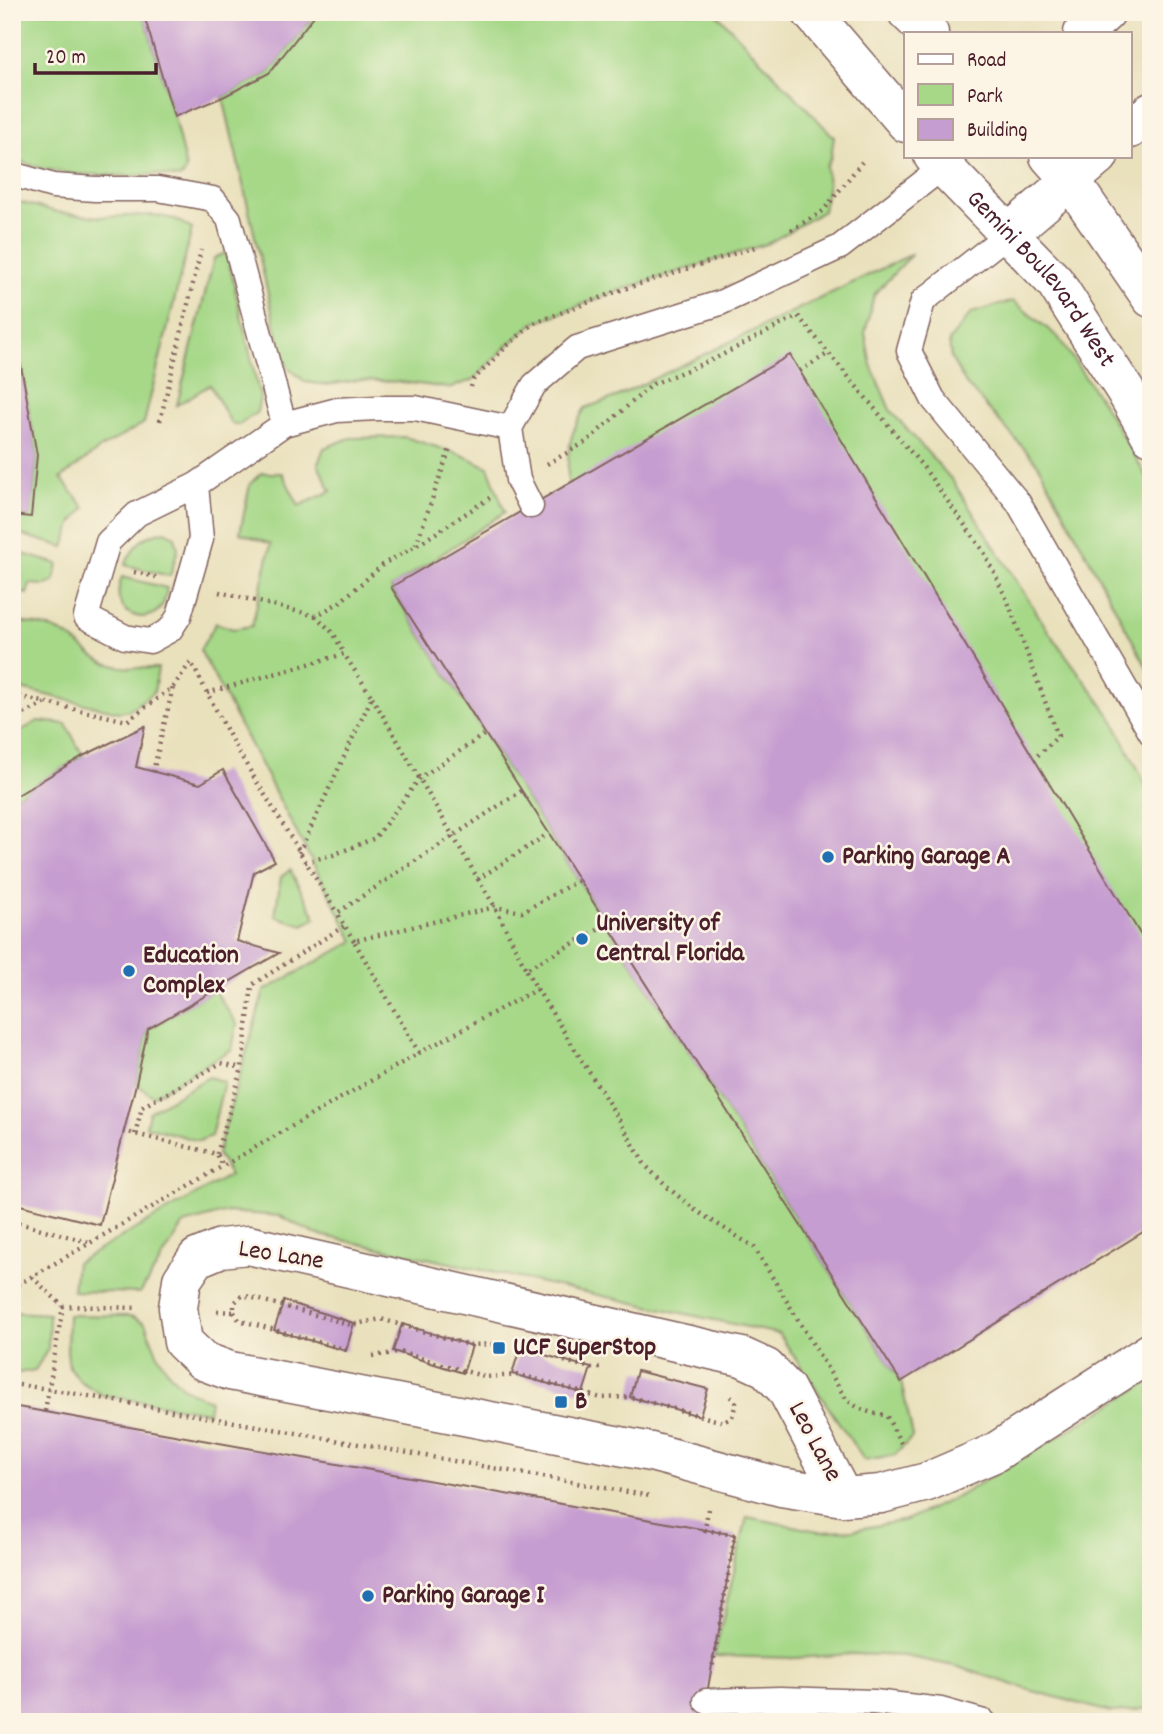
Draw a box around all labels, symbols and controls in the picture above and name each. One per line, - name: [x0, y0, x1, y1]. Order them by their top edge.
- scale bar: [35, 32, 156, 76]
- legend: [904, 32, 1132, 158]
- text: 20 m: [46, 44, 86, 74]
- text: Road: [967, 47, 1006, 77]
- text: Park: [967, 83, 1003, 113]
- text: Building: [967, 117, 1027, 147]
- street label: Gemini Boulevard West: [957, 182, 1124, 375]
- place label: Parking Garage A: [842, 839, 1011, 876]
- marker: Parking Garage A: [820, 849, 836, 865]
- place label: University of Central Florida: [596, 906, 745, 973]
- marker: University of Central Florida: [574, 931, 590, 947]
- place label: Education Complex: [143, 938, 239, 1005]
- marker: Education Complex: [121, 963, 137, 979]
- street label: Leo Lane: [236, 1231, 326, 1281]
- place label: UCF SuperStop: [513, 1330, 656, 1367]
- marker: UCF SuperStop: [491, 1340, 507, 1356]
- place label: B: [575, 1384, 587, 1421]
- marker: B: [553, 1394, 569, 1410]
- street label: Leo Lane: [778, 1395, 850, 1489]
- place label: Parking Garage I: [382, 1578, 545, 1615]
- marker: Parking Garage I: [360, 1588, 376, 1604]

